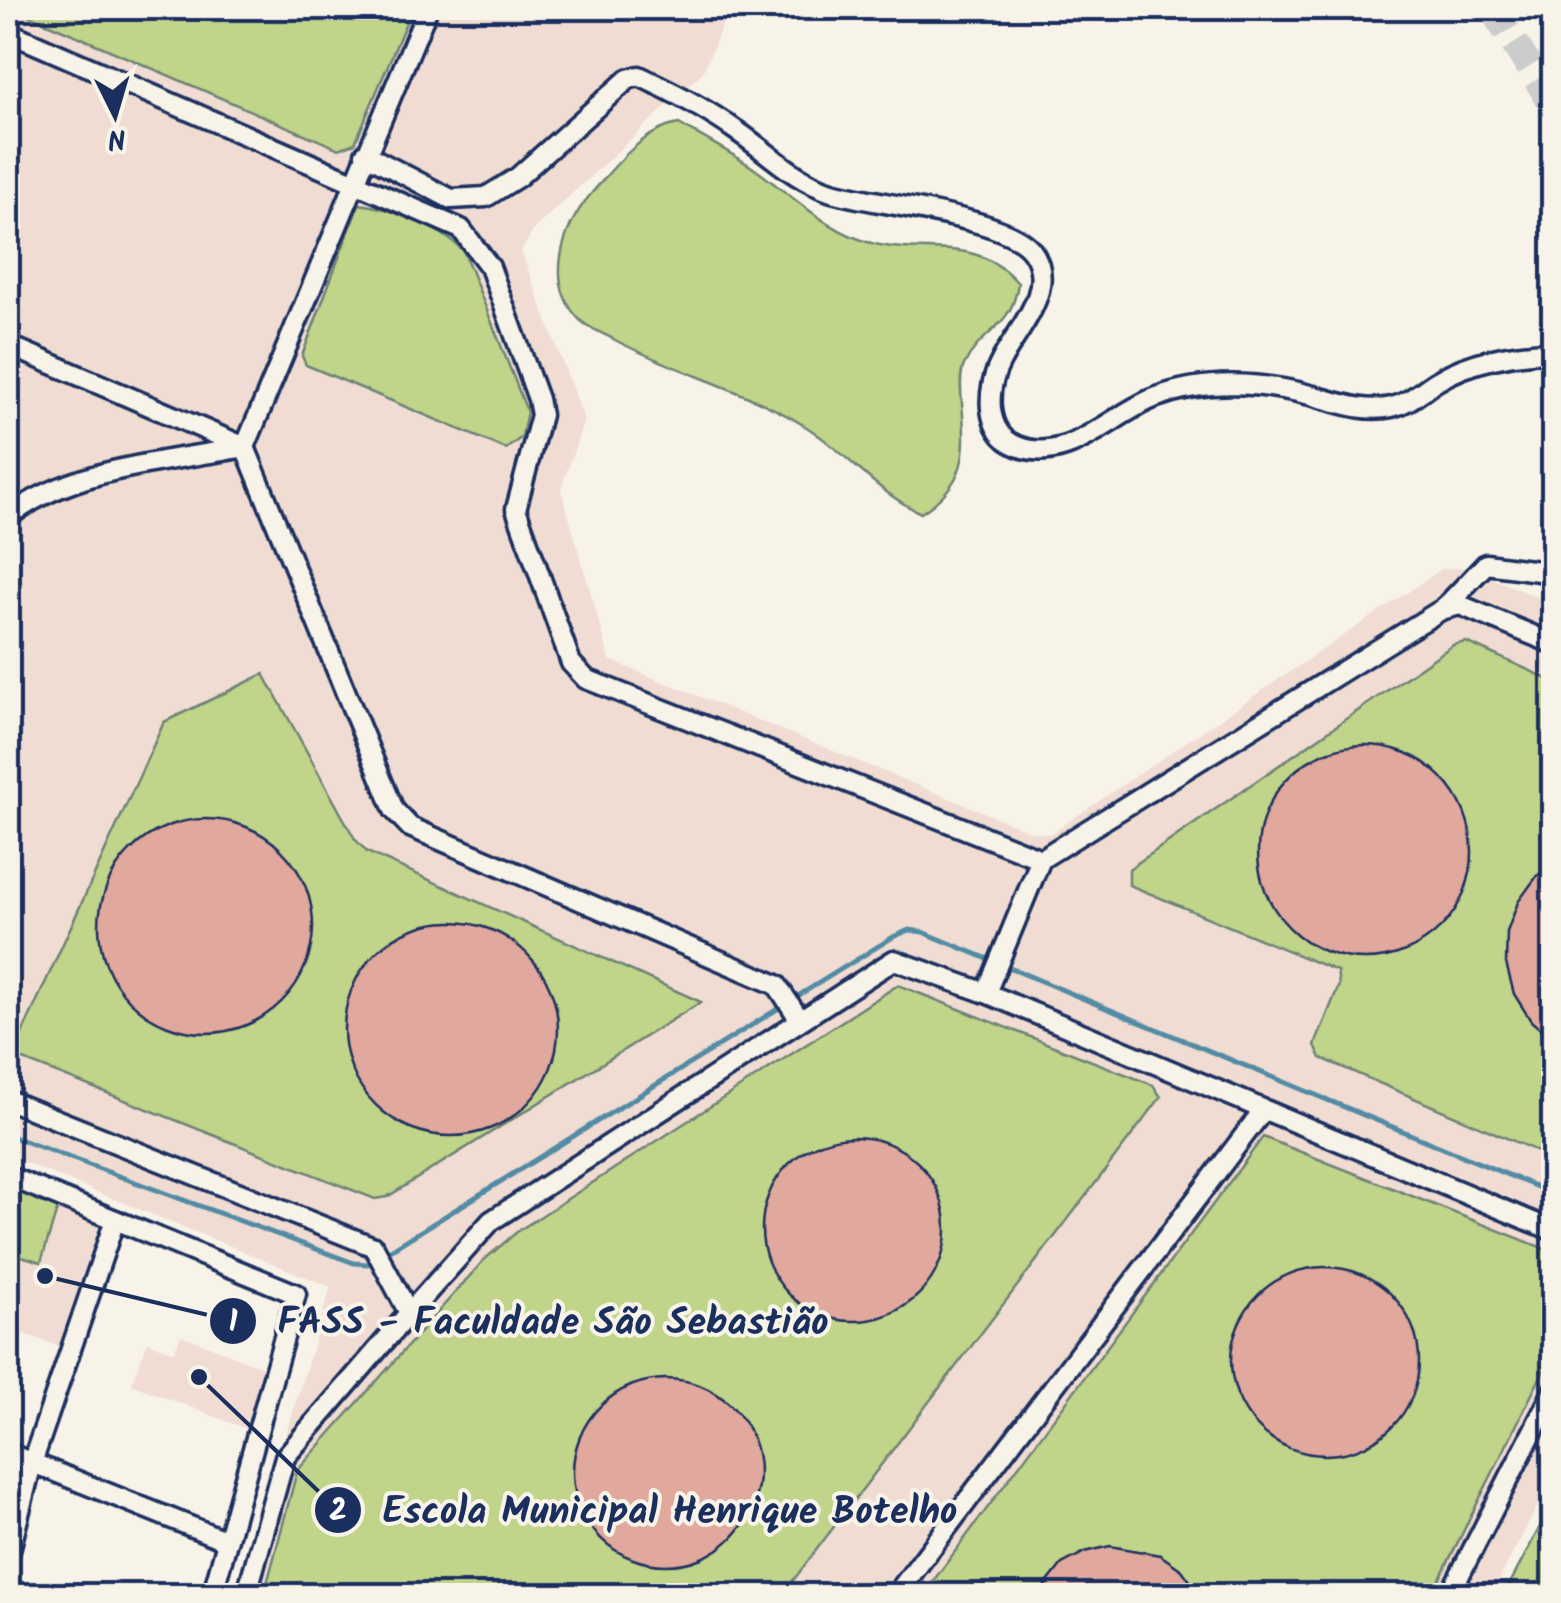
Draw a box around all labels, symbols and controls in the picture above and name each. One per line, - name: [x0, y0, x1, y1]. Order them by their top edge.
- north arrow: [65, 65, 165, 165]
- text: N: [106, 114, 128, 161]
- callout: FASS - Faculdade São Sebastião: [208, 1287, 849, 1355]
- text: FASS - Faculdade São Sebastião: [277, 1294, 829, 1354]
- text: 1: [228, 1299, 238, 1347]
- callout: Escola Municipal Henrique Botelho: [313, 1476, 978, 1544]
- text: Escola Municipal Henrique Botelho: [383, 1483, 957, 1543]
- text: 2: [329, 1488, 347, 1536]

